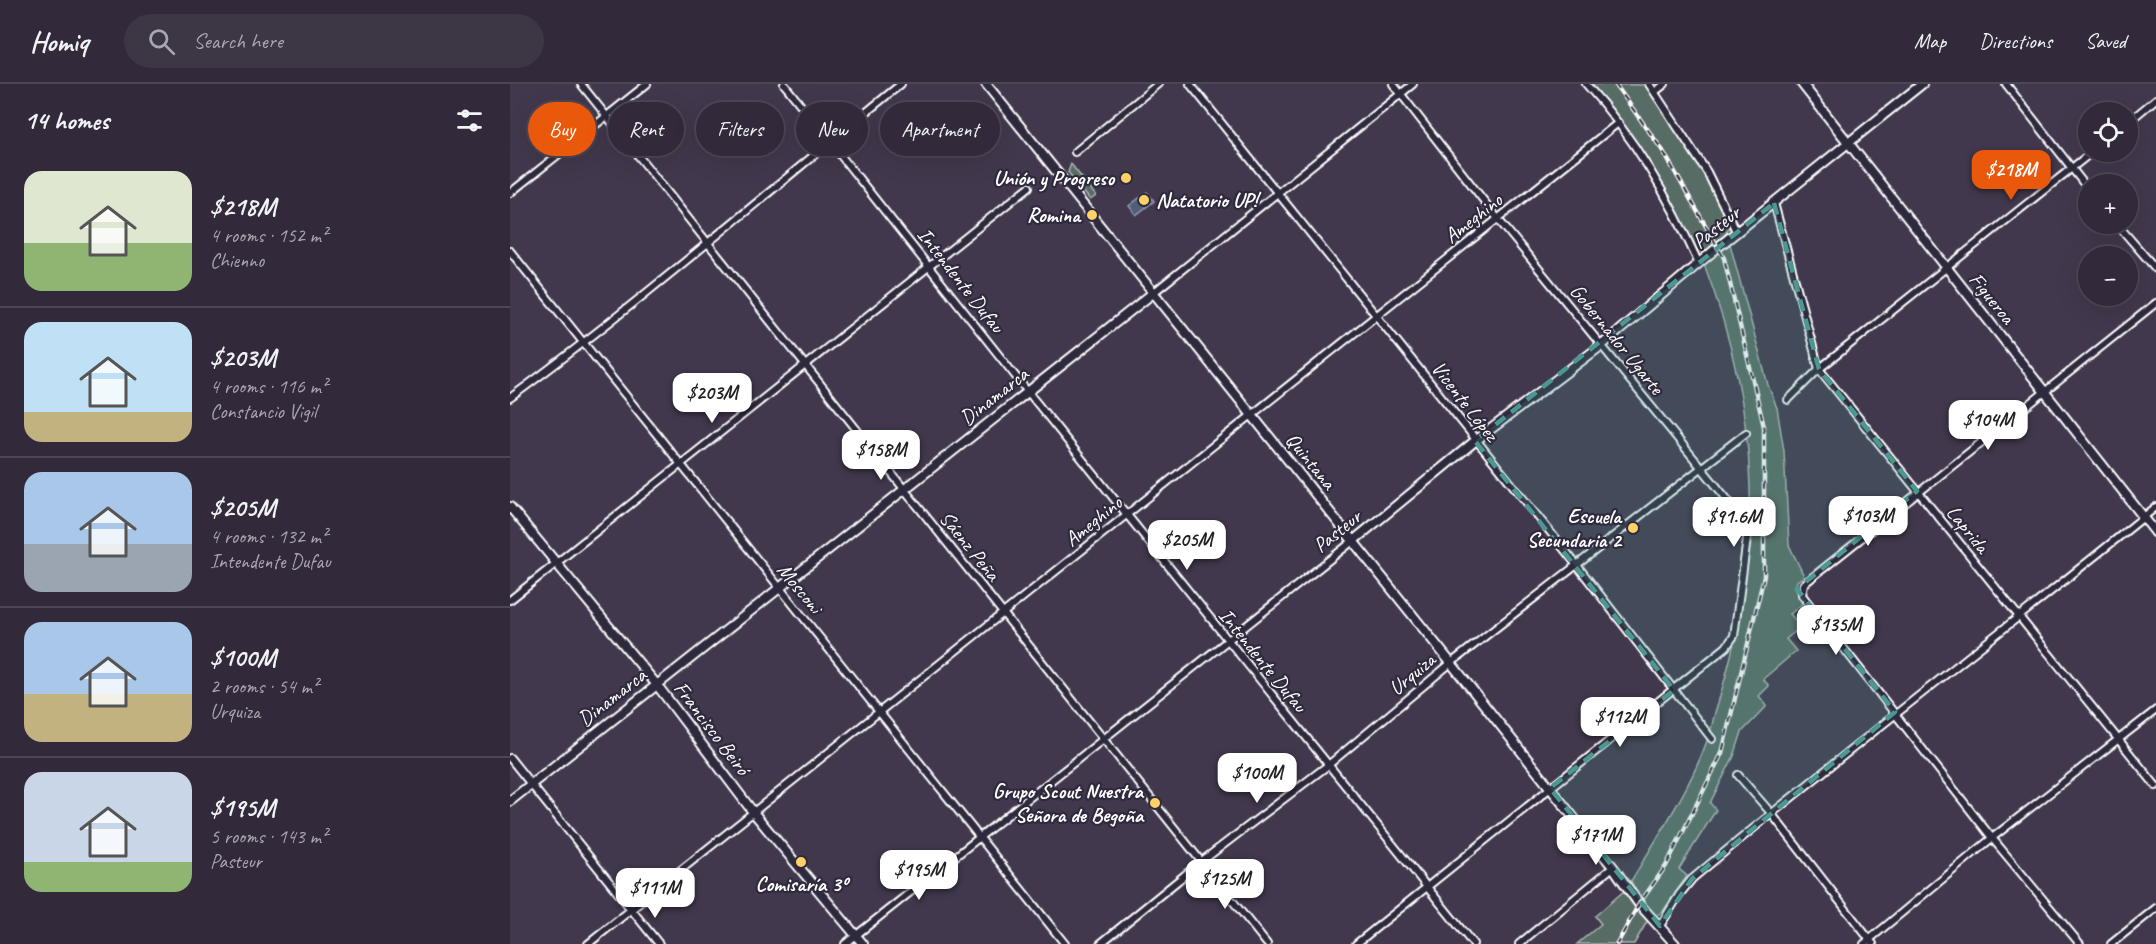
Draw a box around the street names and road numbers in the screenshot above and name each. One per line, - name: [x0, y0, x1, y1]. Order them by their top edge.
- street label: Ameghino: [1439, 186, 1509, 249]
- street label: Pasteur: [1687, 199, 1746, 254]
- street label: Intendente Dufau: [912, 222, 1011, 339]
- street label: Figueroa: [1963, 267, 2022, 330]
- street label: Gobernador Ugarte: [1564, 278, 1670, 400]
- street label: Vicente López: [1426, 356, 1506, 448]
- street label: Dinamarca: [955, 360, 1035, 431]
- street label: Quintana: [1280, 427, 1343, 496]
- street label: Ameghino: [1059, 489, 1128, 552]
- street label: Laprida: [1941, 500, 1997, 560]
- street label: Pasteur: [1308, 503, 1367, 558]
- street label: Sáenz Peña: [934, 506, 1007, 588]
- street label: Mosconi: [772, 557, 830, 621]
- street label: Intendente Dufau: [1213, 603, 1314, 718]
- street label: Urquiza: [1383, 646, 1442, 701]
- street label: Dinamarca: [573, 661, 653, 732]
- street label: Francisco Beiró: [668, 676, 757, 782]

